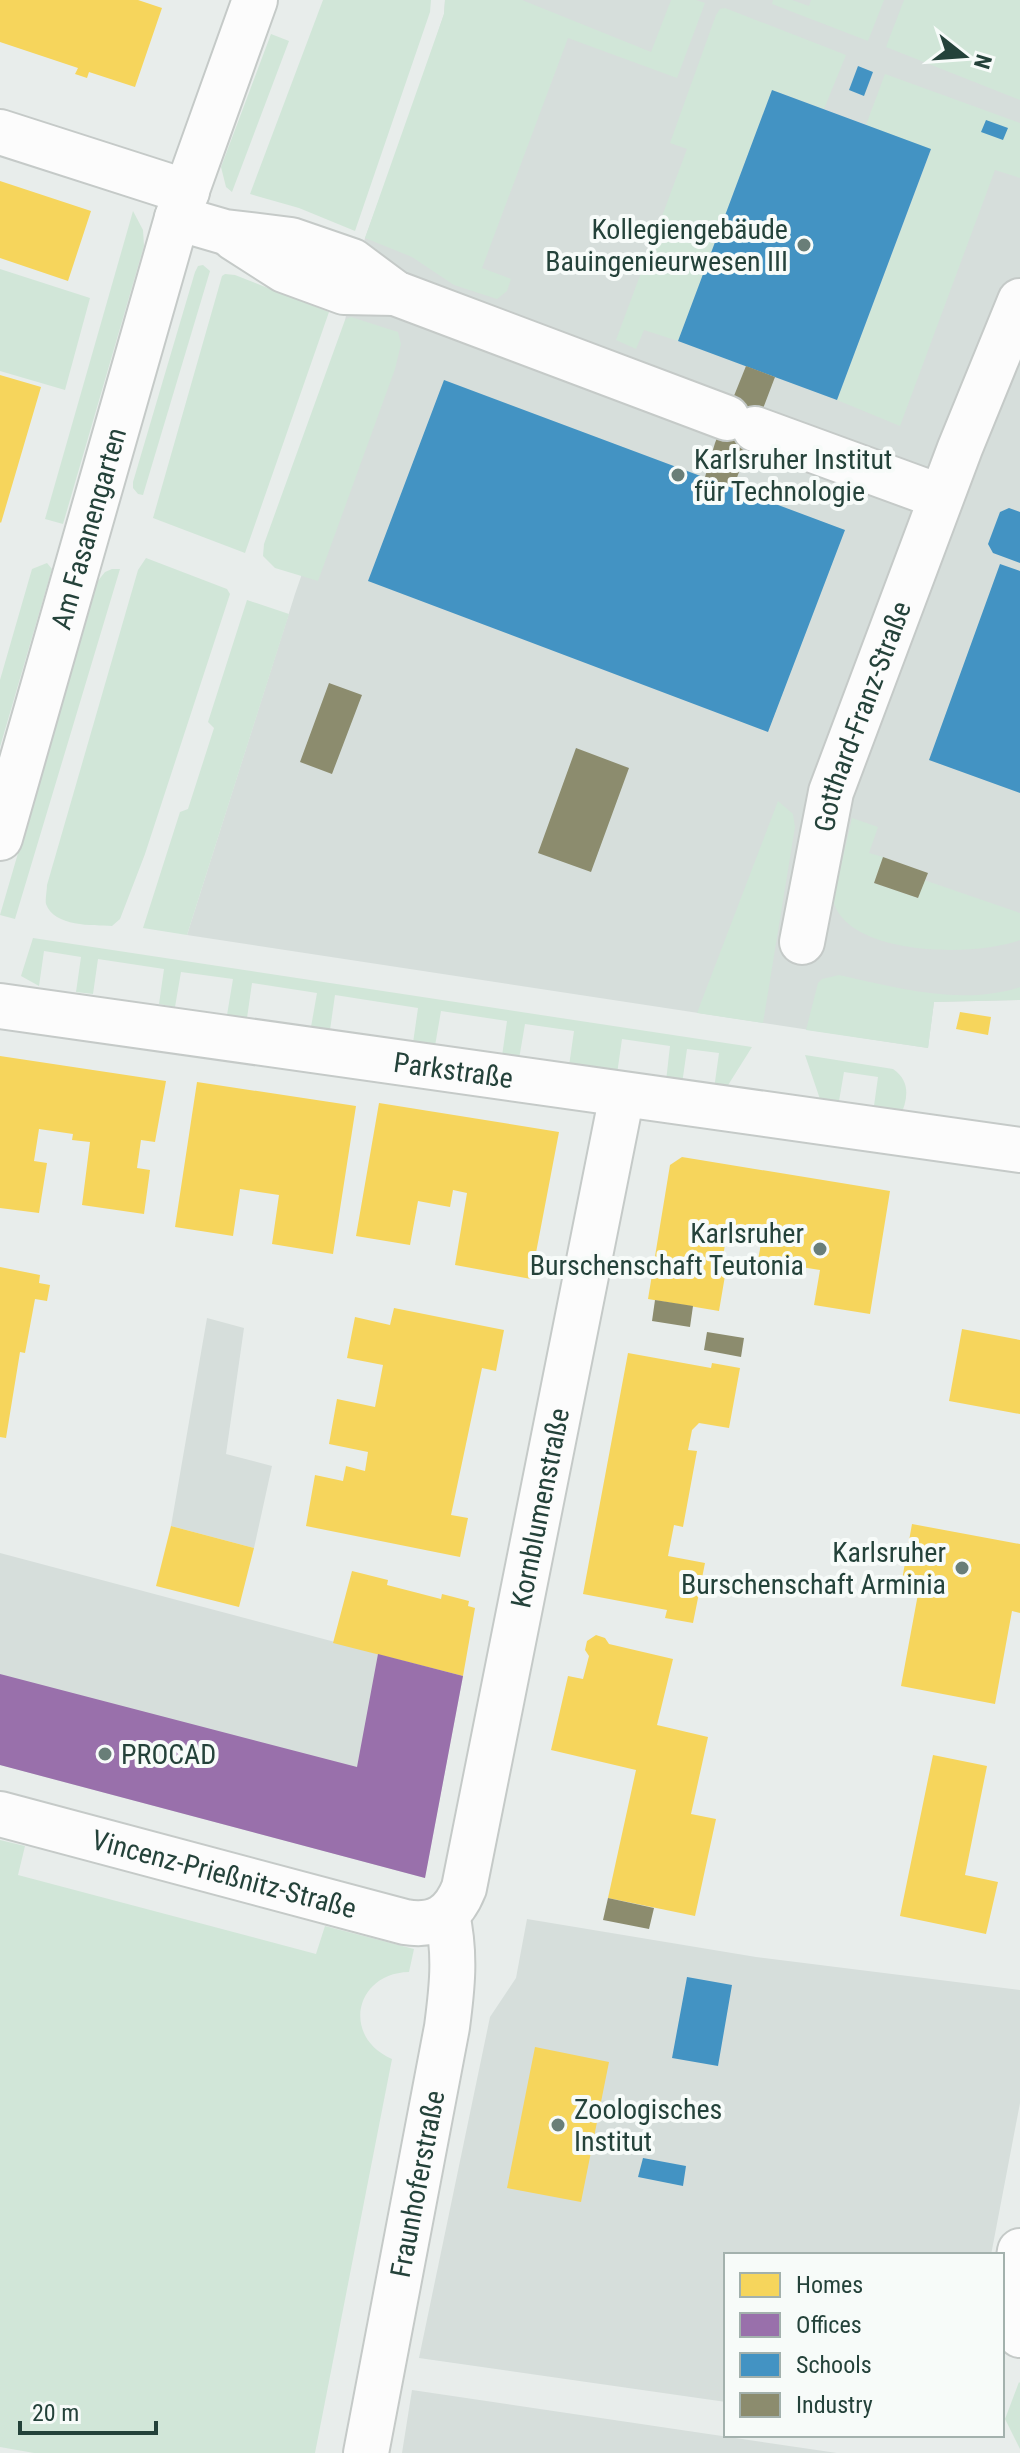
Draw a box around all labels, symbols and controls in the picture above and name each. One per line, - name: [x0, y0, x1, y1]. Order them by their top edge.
- north arrow: [924, 16, 1004, 96]
- text: N: [969, 52, 997, 72]
- place label: Kollegiengebäude Bauingenieurwesen III: [545, 213, 788, 278]
- marker: Kollegiengebäude Bauingenieurwesen III: [795, 236, 813, 254]
- street label: Am Fasanengarten: [44, 424, 133, 633]
- place label: Karlsruher Institut für Technologie: [694, 443, 892, 508]
- marker: Karlsruher Institut für Technologie: [669, 466, 687, 484]
- street label: Gotthard-Franz-Straße: [807, 597, 918, 834]
- street label: Parkstraße: [392, 1045, 515, 1095]
- place label: Karlsruher Burschenschaft Teutonia: [530, 1217, 804, 1282]
- marker: Karlsruher Burschenschaft Teutonia: [811, 1240, 829, 1258]
- street label: Kornblumenstraße: [504, 1405, 576, 1611]
- place label: Karlsruher Burschenschaft Arminia: [681, 1536, 946, 1601]
- marker: Karlsruher Burschenschaft Arminia: [953, 1559, 971, 1577]
- place label: PROCAD: [121, 1738, 216, 1771]
- marker: PROCAD: [96, 1745, 114, 1763]
- street label: Vincenz-Prießnitz-Straße: [88, 1823, 360, 1925]
- street label: Fraunhoferstraße: [383, 2088, 451, 2280]
- place label: Zoologisches Institut: [574, 2093, 722, 2158]
- marker: Zoologisches Institut: [549, 2116, 567, 2134]
- legend: [724, 2253, 1004, 2437]
- text: Homes: [796, 2271, 863, 2299]
- text: Offices: [796, 2311, 862, 2339]
- text: Schools: [796, 2351, 872, 2379]
- scale bar: [20, 2385, 156, 2435]
- text: Industry: [796, 2391, 873, 2419]
- text: 20 m: [32, 2399, 79, 2427]

